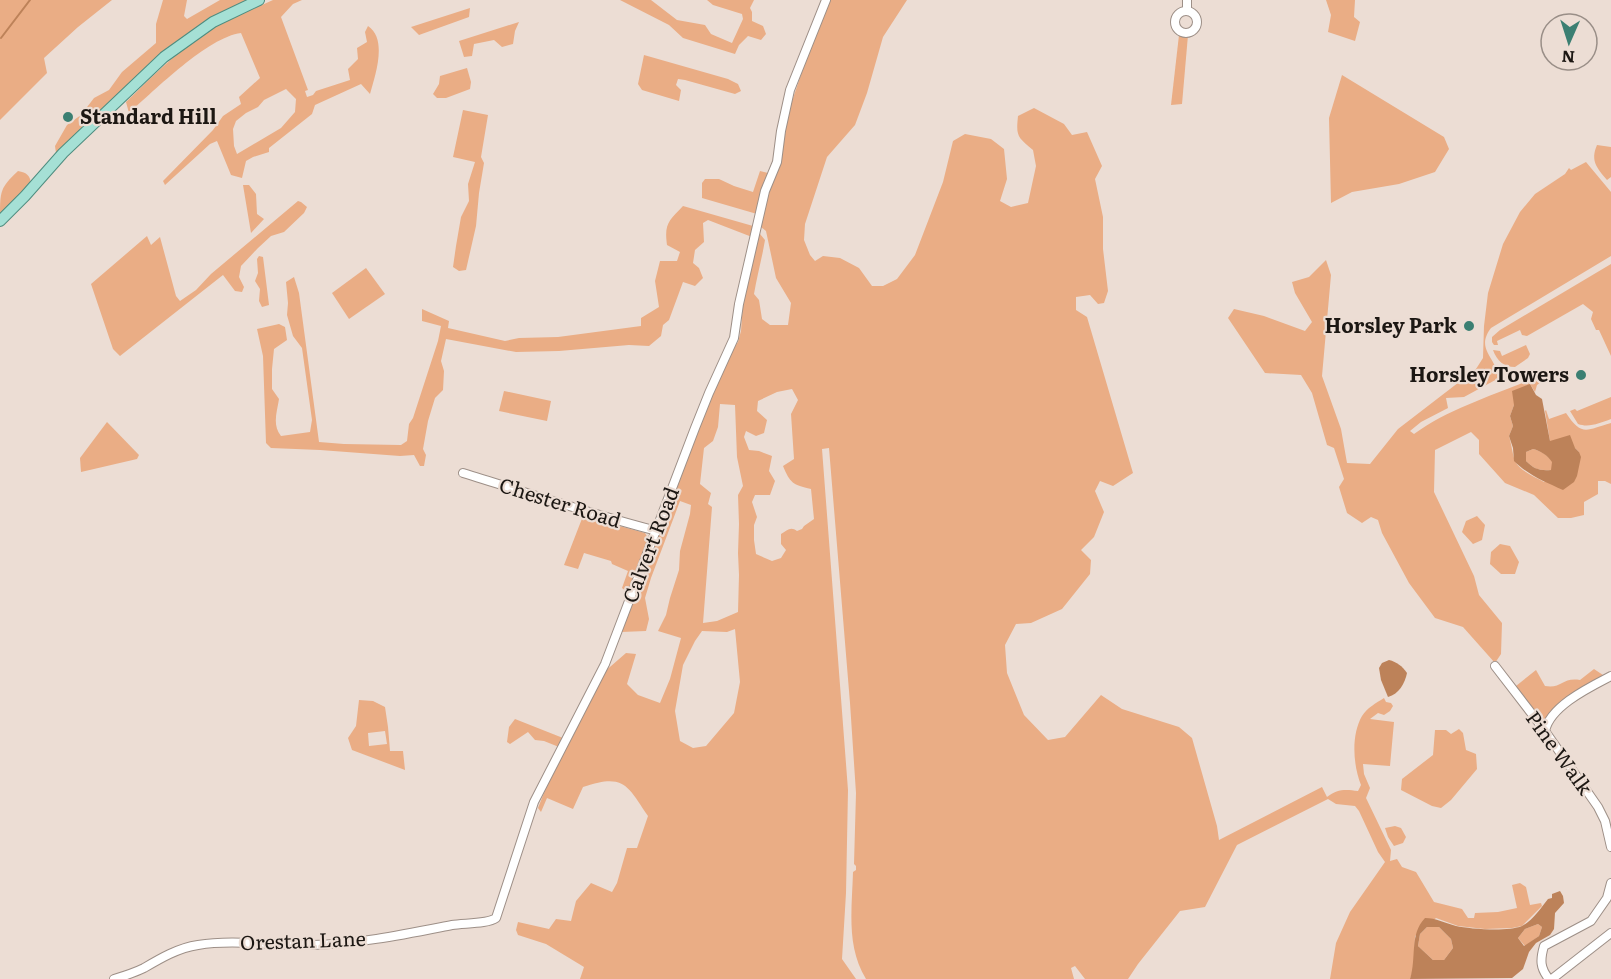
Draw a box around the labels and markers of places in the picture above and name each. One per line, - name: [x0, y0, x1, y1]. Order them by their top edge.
- place label: Standard Hill: [80, 100, 217, 130]
- marker: Standard Hill: [61, 110, 75, 124]
- place label: Horsley Park: [1325, 309, 1458, 339]
- marker: Horsley Park: [1462, 319, 1476, 333]
- place label: Horsley Towers: [1409, 358, 1569, 388]
- marker: Horsley Towers: [1574, 368, 1588, 382]

